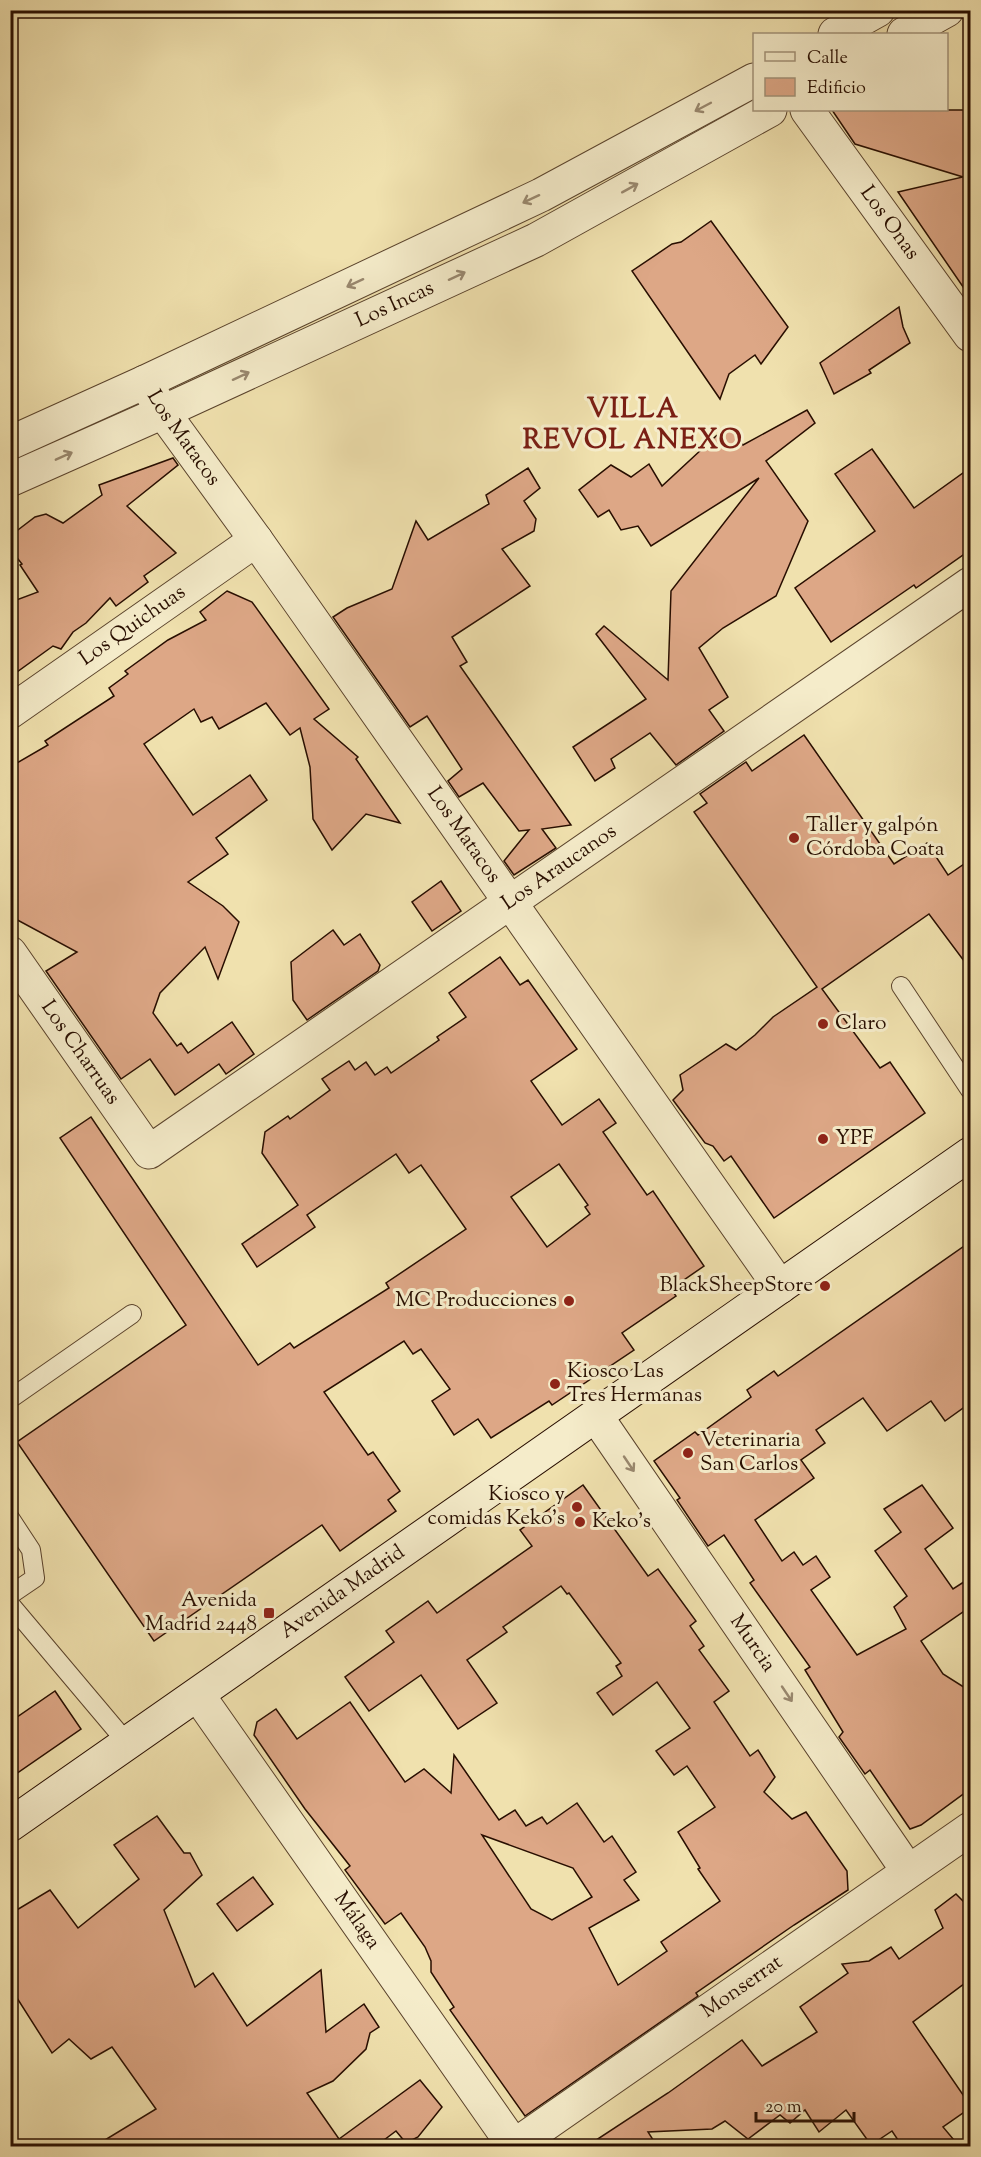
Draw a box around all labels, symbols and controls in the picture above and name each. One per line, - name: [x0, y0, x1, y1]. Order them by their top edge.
- legend: [753, 33, 948, 111]
- text: Calle: [807, 46, 848, 72]
- text: Edificio: [807, 76, 866, 102]
- one-way arrow: [695, 101, 712, 113]
- street label: Los Onas: [852, 180, 926, 267]
- one-way arrow: [621, 182, 638, 194]
- one-way arrow: [522, 194, 540, 206]
- one-way arrow: [447, 270, 465, 282]
- street label: Los Incas: [351, 274, 439, 336]
- one-way arrow: [346, 277, 364, 289]
- one-way arrow: [232, 370, 250, 381]
- street label: Los Matacos: [138, 385, 227, 493]
- district label: VILLA REVOL ANEXO: [523, 391, 743, 461]
- one-way arrow: [54, 450, 72, 462]
- street label: Los Quichuas: [73, 578, 192, 674]
- street label: Los Matacos: [419, 781, 508, 890]
- place label: Taller y galpón Córdoba Coata: [806, 811, 945, 865]
- street label: Los Araucanos: [496, 817, 623, 918]
- marker: Taller y galpón Córdoba Coata: [787, 831, 801, 845]
- street label: Los Charruas: [33, 995, 127, 1111]
- place label: Claro: [835, 1009, 887, 1039]
- marker: Claro: [816, 1017, 830, 1031]
- place label: YPF: [835, 1124, 874, 1154]
- marker: YPF: [816, 1132, 830, 1146]
- place label: BlackSheepStore: [660, 1271, 813, 1301]
- marker: BlackSheepStore: [818, 1279, 832, 1293]
- place label: MC Producciones: [395, 1286, 557, 1316]
- marker: MC Producciones: [562, 1294, 576, 1308]
- place label: Kiosco Las Tres Hermanas: [567, 1357, 702, 1411]
- marker: Kiosco Las Tres Hermanas: [548, 1377, 562, 1391]
- place label: Veterinaria San Carlos: [700, 1426, 801, 1480]
- marker: Veterinaria San Carlos: [681, 1446, 695, 1460]
- one-way arrow: [623, 1456, 635, 1472]
- place label: Kiosco y comidas Keko's: [427, 1480, 566, 1534]
- marker: Kiosco y comidas Keko's: [570, 1500, 584, 1514]
- place label: Keko's: [592, 1507, 651, 1537]
- marker: Keko's: [573, 1515, 587, 1529]
- street label: Avenida Madrid: [274, 1538, 411, 1647]
- place label: Avenida Madrid 2448: [145, 1586, 257, 1640]
- marker: Avenida Madrid 2448: [262, 1606, 276, 1620]
- street label: Murcia: [722, 1609, 783, 1679]
- one-way arrow: [781, 1686, 793, 1702]
- street label: Málaga: [326, 1886, 387, 1956]
- street label: Monserrat: [695, 1948, 789, 2026]
- scale bar: [756, 2085, 854, 2123]
- text: 20 m: [765, 2095, 802, 2121]

